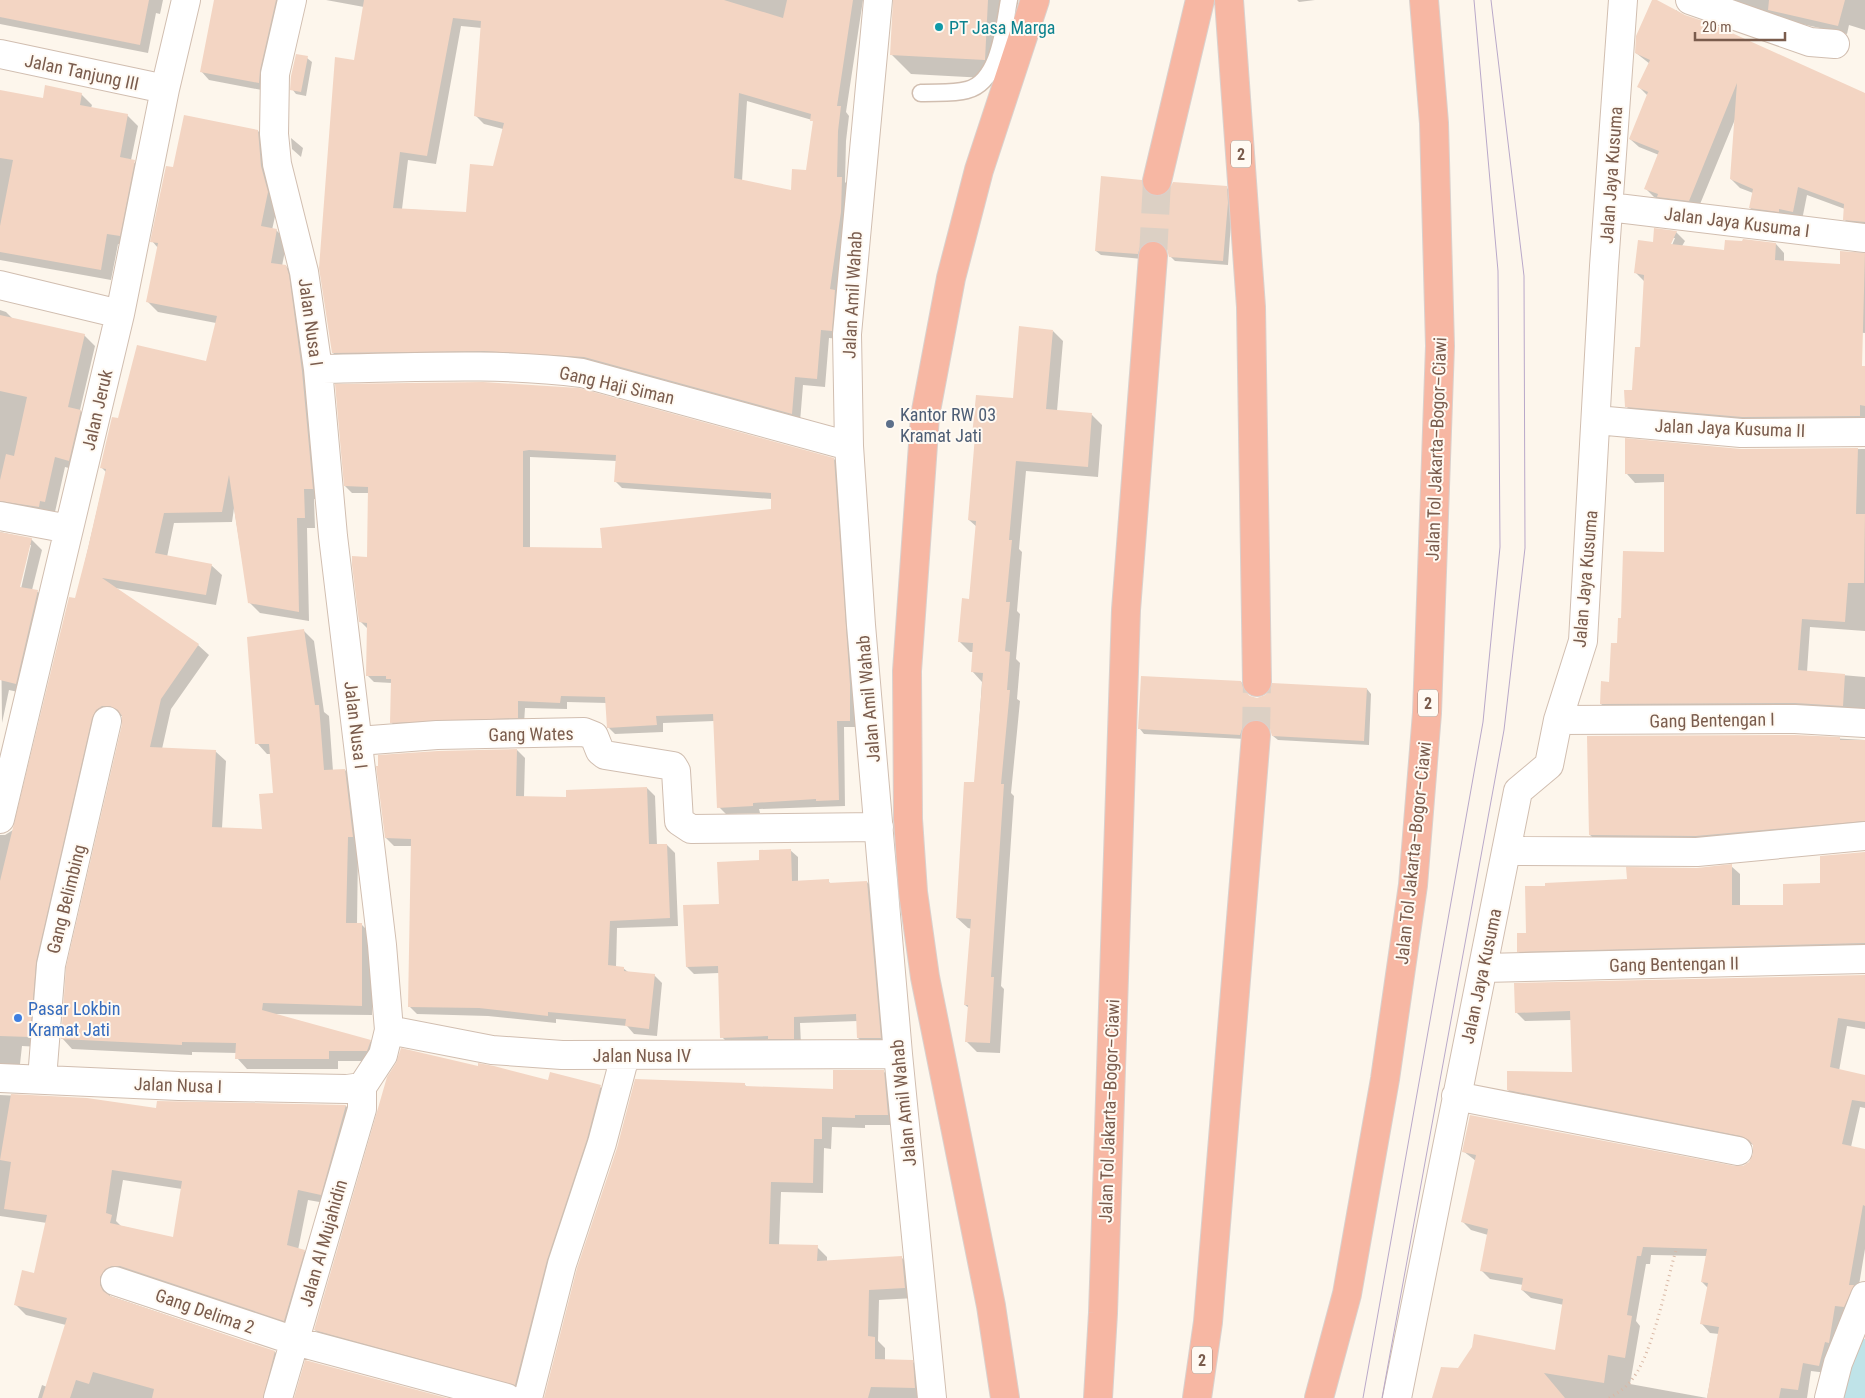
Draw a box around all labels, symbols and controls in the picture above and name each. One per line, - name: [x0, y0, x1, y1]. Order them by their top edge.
- scale bar: [1695, 10, 1785, 42]
- place label: PT Jasa Marga: [949, 17, 1055, 38]
- text: 20 m: [1702, 18, 1732, 36]
- marker: PT Jasa Marga: [933, 21, 945, 33]
- street label: Jalan Tanjung III: [23, 50, 141, 94]
- street label: Jalan Jaya Kusuma: [1596, 106, 1626, 244]
- road number: 2: [1231, 140, 1251, 168]
- street label: Jalan Jaya Kusuma I: [1663, 203, 1811, 241]
- street label: Jalan Amil Wahab: [838, 231, 866, 359]
- street label: Jalan Nusa I: [294, 277, 328, 367]
- street label: Jalan Tol Jakarta–Bogor–Ciawi: [1422, 337, 1450, 561]
- street label: Gang Haji Siman: [557, 362, 677, 408]
- street label: Jalan Jeruk: [78, 368, 116, 452]
- place label: Kantor RW 03 Kramat Jati: [900, 404, 996, 446]
- street label: Jalan Jaya Kusuma II: [1654, 415, 1806, 441]
- marker: Kantor RW 03 Kramat Jati: [884, 418, 896, 430]
- street label: Jalan Jaya Kusuma: [1569, 510, 1601, 648]
- street label: Jalan Amil Wahab: [852, 634, 884, 763]
- street label: Jalan Nusa I: [340, 680, 372, 770]
- road number: 2: [1418, 690, 1438, 716]
- street label: Gang Bentengan I: [1649, 708, 1775, 732]
- street label: Gang Wates: [488, 723, 574, 745]
- street label: Jalan Tol Jakarta–Bogor–Ciawi: [1391, 741, 1435, 965]
- street label: Gang Belimbing: [42, 842, 90, 956]
- street label: Jalan Jaya Kusuma: [1456, 907, 1506, 1045]
- street label: Gang Bentengan II: [1609, 952, 1739, 976]
- place label: Pasar Lokbin Kramat Jati: [28, 998, 120, 1040]
- street label: Jalan Tol Jakarta–Bogor–Ciawi: [1095, 999, 1123, 1223]
- marker: Pasar Lokbin Kramat Jati: [12, 1012, 24, 1024]
- street label: Jalan Amil Wahab: [886, 1038, 920, 1167]
- street label: Jalan Nusa IV: [593, 1045, 691, 1066]
- street label: Jalan Nusa I: [134, 1073, 222, 1097]
- street label: Jalan Al Mujahidin: [295, 1177, 351, 1309]
- street label: Gang Delima 2: [153, 1284, 257, 1338]
- road number: 2: [1192, 1346, 1212, 1374]

